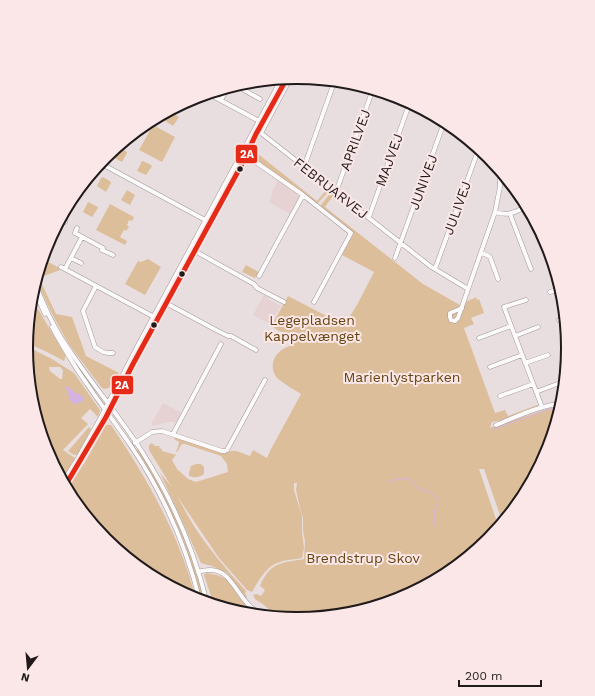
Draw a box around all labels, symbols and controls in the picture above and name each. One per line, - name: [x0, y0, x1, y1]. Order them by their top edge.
- street label: APRILVEJ: [337, 107, 373, 173]
- street label: MAJVEJ: [372, 131, 406, 189]
- line badge: 2A: [235, 144, 258, 164]
- text: 2A: [240, 148, 255, 161]
- street label: JUNIVEJ: [406, 152, 440, 212]
- street label: FEBRUARVEJ: [291, 154, 371, 222]
- unlabelled marker: [235, 164, 245, 174]
- street label: JULIVEJ: [440, 179, 474, 237]
- unlabelled marker: [177, 269, 187, 279]
- park label: Legepladsen Kappelvænget: [264, 312, 360, 344]
- unlabelled marker: [149, 320, 159, 330]
- park label: Marienlystparken: [343, 369, 461, 385]
- line badge: 2A: [111, 375, 134, 395]
- text: 2A: [115, 379, 130, 392]
- park label: Brendstrup Skov: [306, 550, 421, 566]
- north arrow: [8, 648, 48, 688]
- scale bar: [459, 662, 541, 688]
- text: 200 m: [465, 669, 502, 683]
- text: N: [20, 670, 31, 685]

